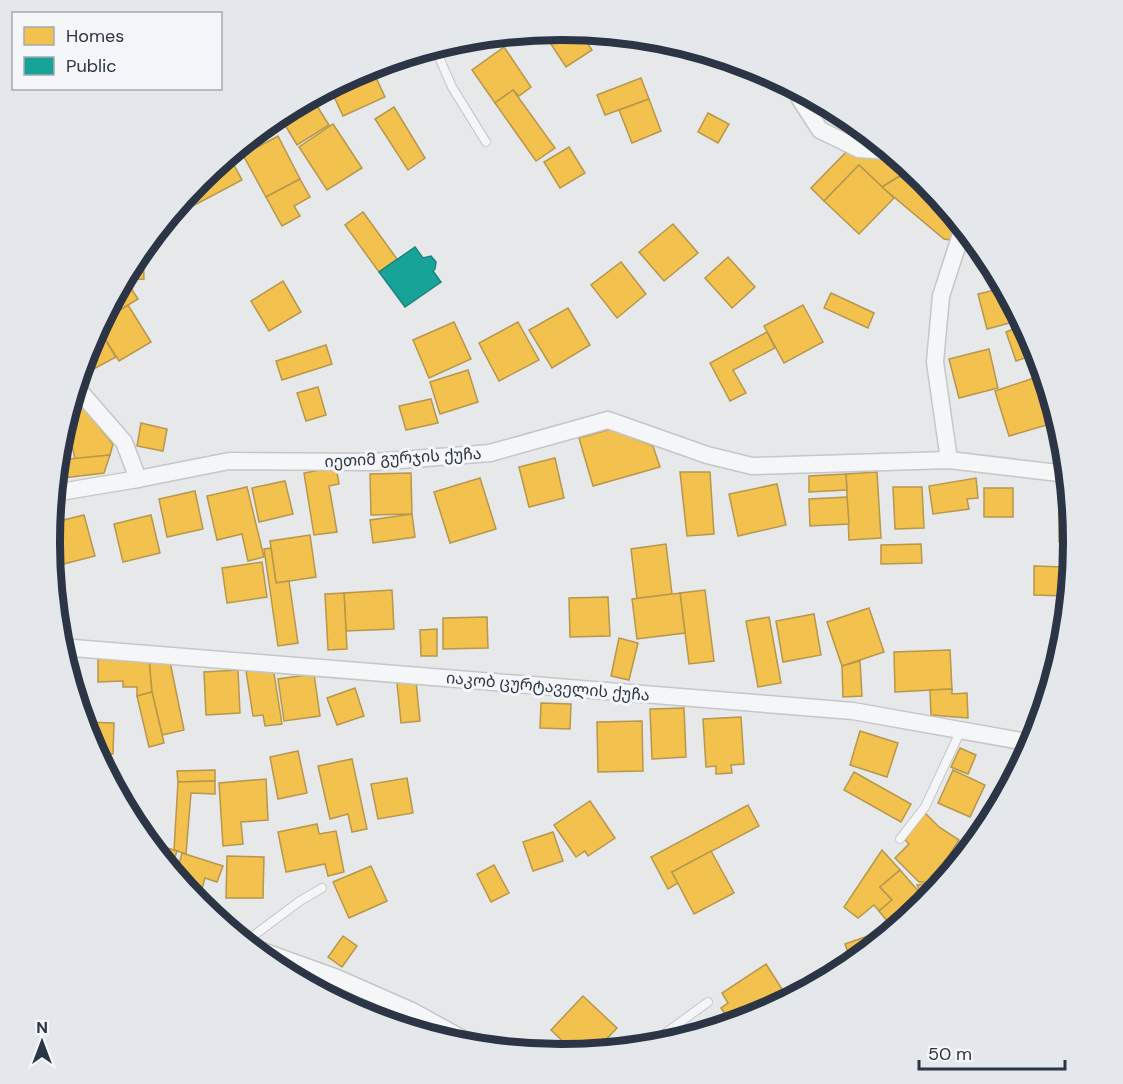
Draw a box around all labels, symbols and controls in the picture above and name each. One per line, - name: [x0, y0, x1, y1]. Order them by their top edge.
- legend: [12, 12, 222, 90]
- text: Homes: [66, 24, 124, 48]
- text: Public: [66, 54, 117, 78]
- street label: იეთიმ გურჯის ქუჩა: [324, 443, 482, 472]
- street label: იაკობ ცურტაველის ქუჩა: [445, 667, 651, 706]
- north arrow: [12, 1012, 72, 1072]
- text: N: [36, 1017, 48, 1038]
- scale bar: [919, 1033, 1064, 1071]
- text: 50 m: [928, 1042, 972, 1066]

